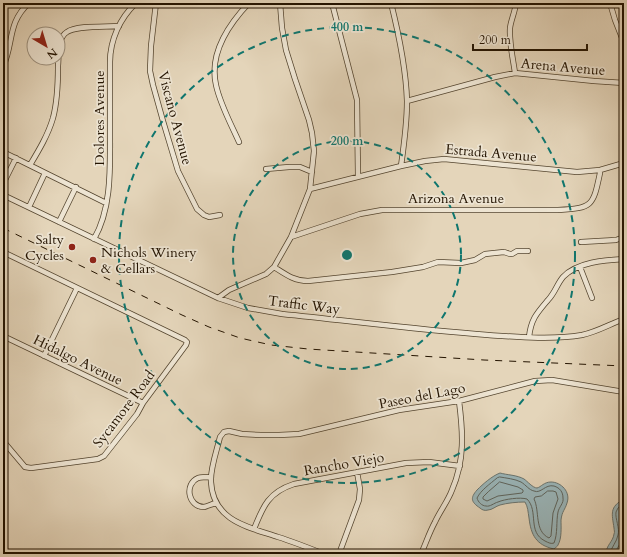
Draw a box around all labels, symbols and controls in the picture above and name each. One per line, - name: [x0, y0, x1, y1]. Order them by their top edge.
- text: 400 m: [331, 19, 364, 35]
- north arrow: [26, 26, 66, 66]
- scale bar: [473, 26, 587, 52]
- text: 200 m: [479, 32, 512, 48]
- text: N: [43, 45, 60, 63]
- street label: Arena Avenue: [520, 54, 606, 80]
- street label: Viscano Avenue: [153, 69, 197, 167]
- street label: Dolores Avenue: [90, 70, 109, 166]
- text: 200 m: [331, 133, 364, 149]
- street label: Estrada Avenue: [445, 140, 537, 166]
- street label: Arizona Avenue: [408, 189, 504, 208]
- place label: Salty Cycles: [25, 230, 65, 265]
- marker: Salty Cycles: [67, 242, 77, 252]
- place label: Nichols Winery & Cellars: [101, 243, 197, 278]
- centre of rings: [340, 248, 354, 262]
- marker: Nichols Winery & Cellars: [88, 255, 98, 265]
- street label: Traffic Way: [267, 291, 342, 319]
- street label: Hidalgo Avenue: [30, 330, 126, 390]
- street label: Sycamore Road: [89, 366, 160, 452]
- street label: Paseo del Lago: [377, 378, 467, 414]
- street label: Rancho Viejo: [302, 448, 386, 480]

